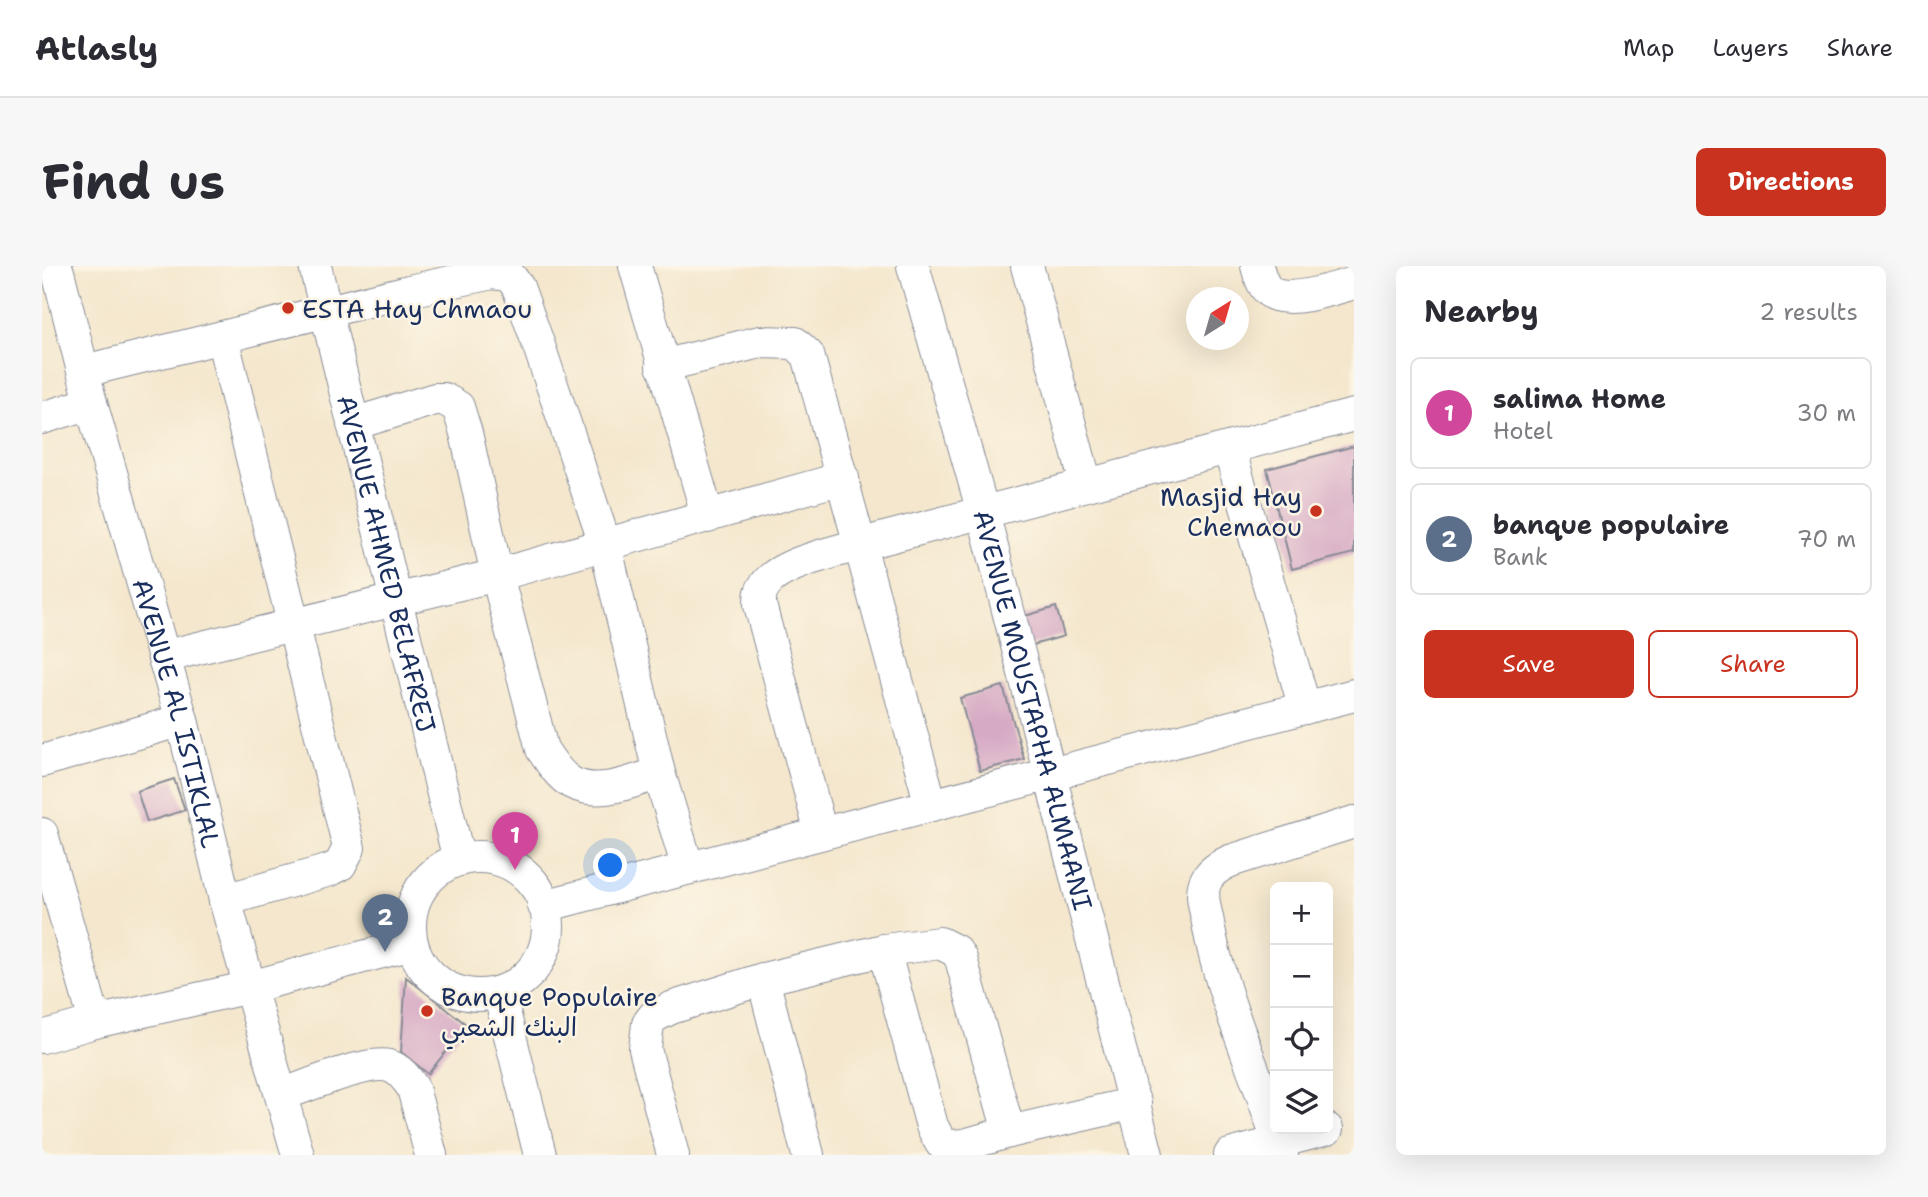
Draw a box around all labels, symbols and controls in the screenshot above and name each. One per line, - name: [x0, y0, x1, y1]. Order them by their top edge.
- text: Atlasly: [35, 26, 158, 71]
- text: Map: [1623, 32, 1674, 64]
- text: Layers: [1712, 32, 1789, 64]
- text: Share: [1827, 32, 1893, 64]
- button: Directions: [1696, 148, 1886, 216]
- text: Find us: [42, 149, 225, 215]
- north arrow: [1186, 287, 1249, 350]
- place label: ESTA Hay Chmaou: [302, 291, 532, 326]
- text: Nearby: [1424, 291, 1539, 332]
- text: 2 results: [1759, 297, 1858, 327]
- marker: ESTA Hay Chmaou: [280, 300, 296, 316]
- text: salima Home: [1493, 381, 1666, 416]
- street label: AVENUE AHMED BELAFREJ: [329, 391, 445, 735]
- text: 1: [1444, 398, 1454, 428]
- text: 30 m: [1797, 398, 1856, 428]
- text: Hotel: [1493, 416, 1553, 446]
- place label: Masjid Hay Chemaou: [1160, 479, 1302, 544]
- marker: Masjid Hay Chemaou: [1308, 503, 1324, 519]
- street label: AVENUE MOUSTAPHA ALMAANI: [966, 506, 1101, 914]
- text: banque populaire: [1493, 507, 1729, 542]
- text: 2: [1441, 524, 1457, 554]
- text: 70 m: [1797, 524, 1856, 554]
- text: Bank: [1493, 542, 1548, 572]
- street label: AVENUE AL ISTIKLAL: [125, 574, 229, 851]
- button: Save: [1424, 630, 1634, 698]
- button: Share: [1648, 630, 1858, 698]
- pin: 1: [492, 812, 538, 870]
- your location: [593, 848, 627, 882]
- map controls: [1270, 882, 1333, 1134]
- button: +: [1270, 882, 1333, 945]
- pin: 2: [362, 894, 408, 952]
- button: −: [1270, 945, 1333, 1008]
- place label: Banque Populaire البنك الشعبي: [441, 979, 658, 1050]
- marker: Banque Populaire البنك الشعبي: [419, 1003, 435, 1019]
- button: locate: [1270, 1008, 1333, 1071]
- button: layers: [1270, 1071, 1333, 1134]

